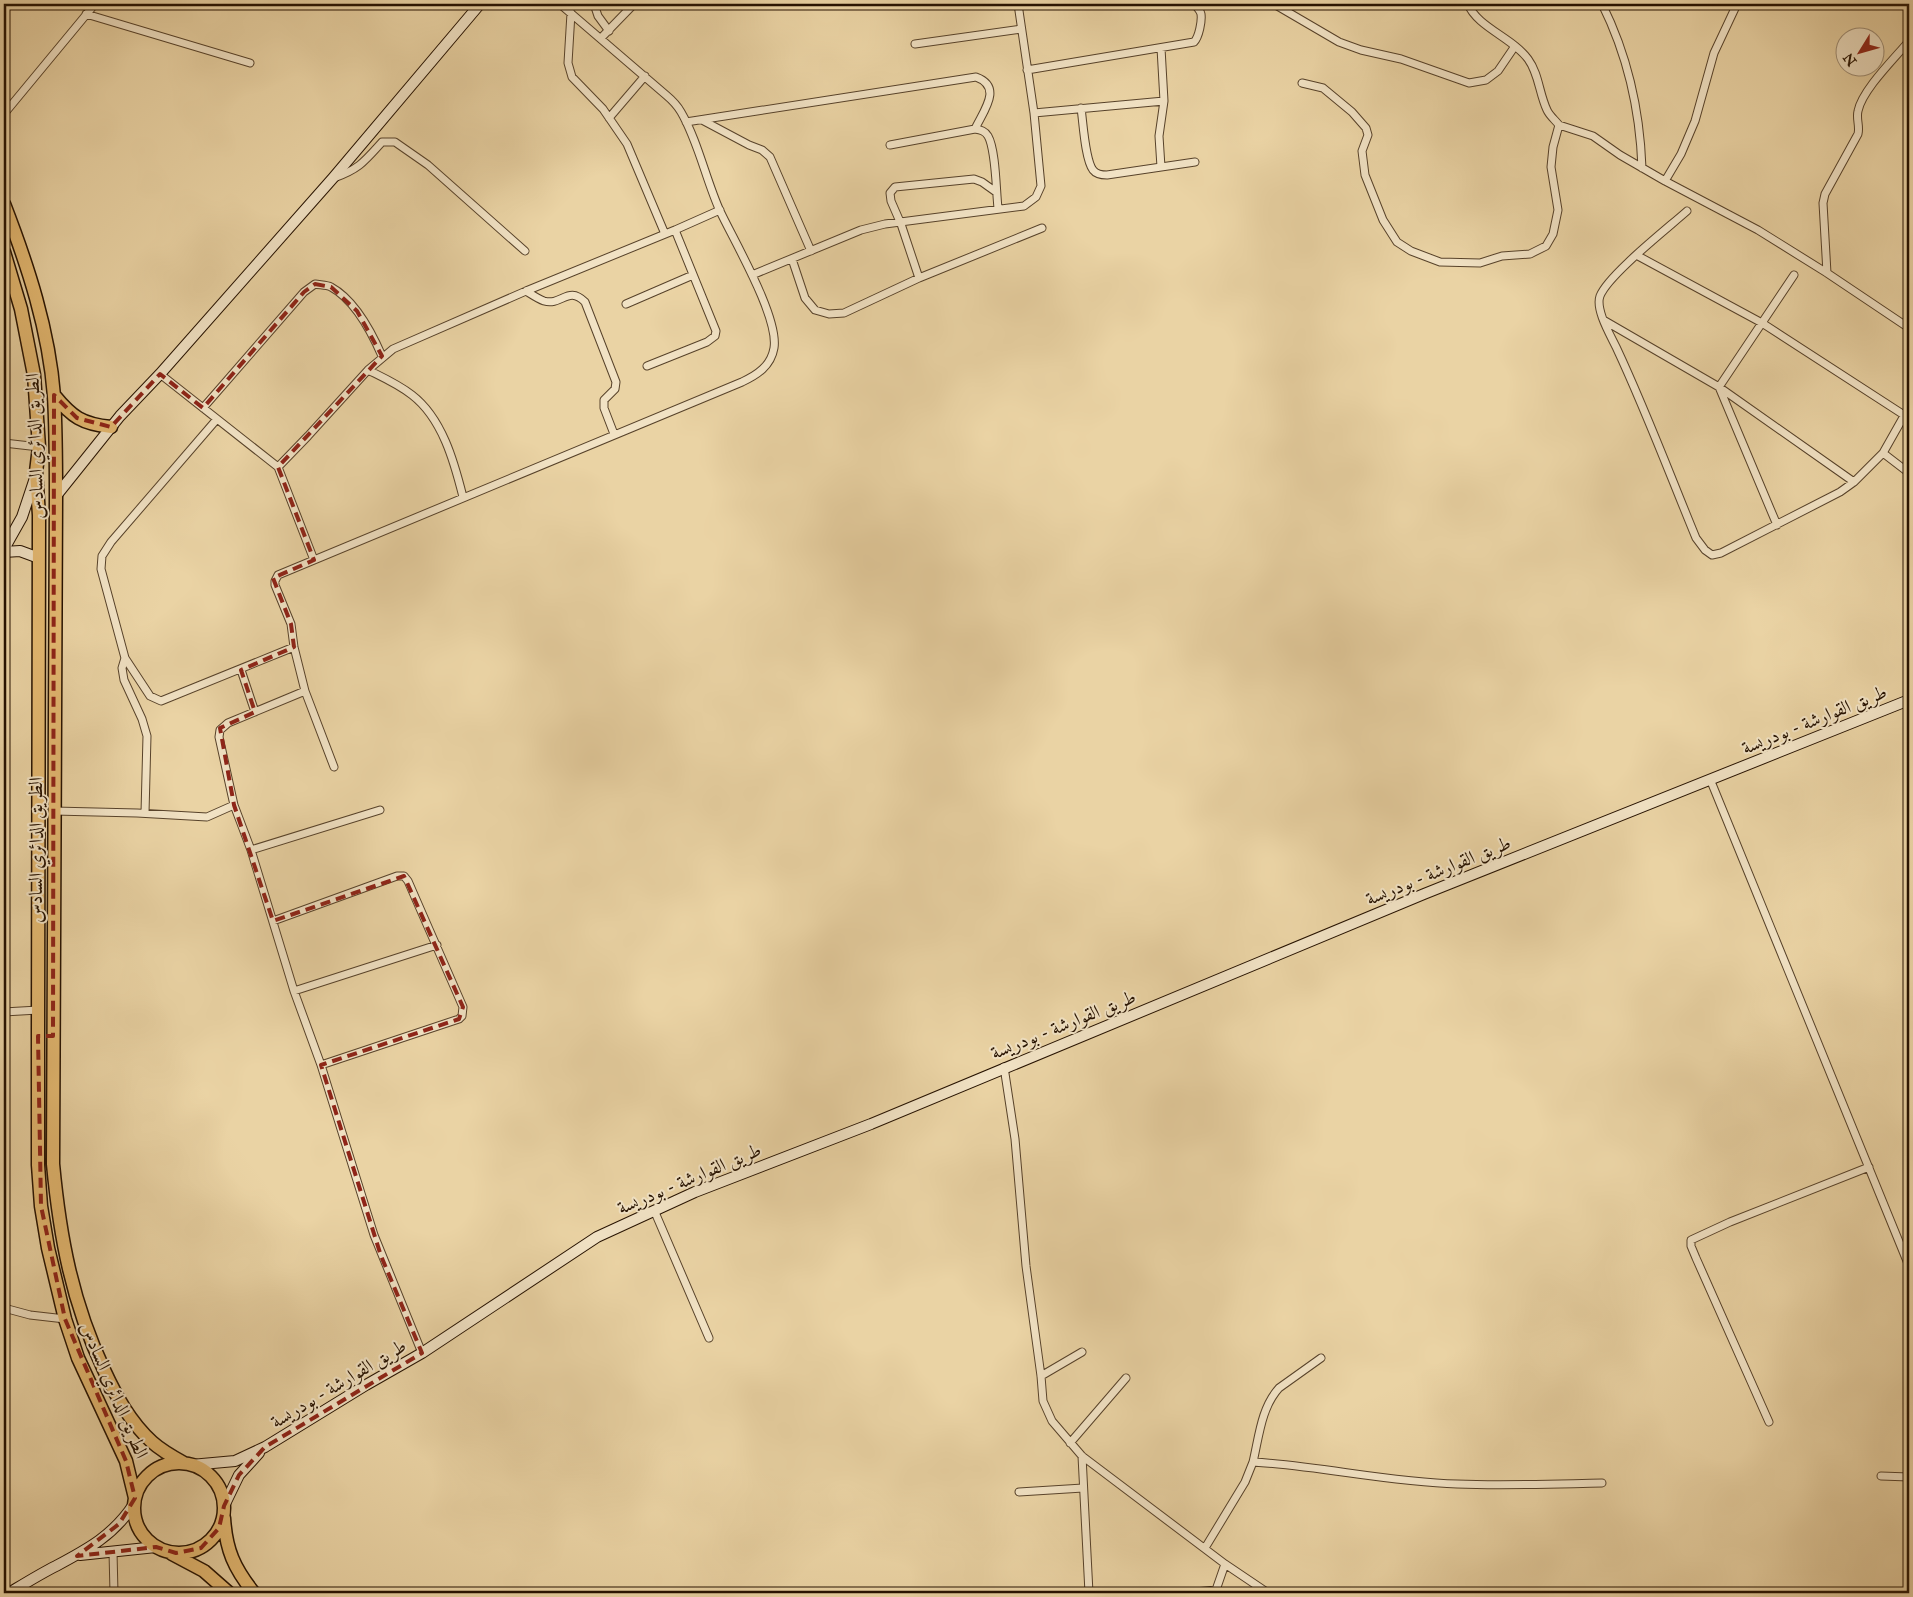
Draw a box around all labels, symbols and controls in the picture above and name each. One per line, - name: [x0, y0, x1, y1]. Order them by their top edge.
- north arrow: [1836, 28, 1886, 78]
- text: N: [1840, 50, 1860, 69]
- street label: الطريق الدائري السادس: [20, 372, 53, 519]
- street label: طريق القوارشة - بودريسة: [1738, 680, 1890, 760]
- street label: الطريق الدائري السادس: [24, 777, 51, 923]
- street label: طريق القوارشة - بودريسة: [1362, 831, 1514, 911]
- street label: طريق القوارشة - بودريسة: [987, 985, 1139, 1065]
- street label: طريق القوارشة - بودريسة: [614, 1138, 765, 1220]
- street label: الطريق الدائري السادس: [72, 1319, 154, 1463]
- street label: طريق القوارشة - بودريسة: [266, 1334, 411, 1434]

